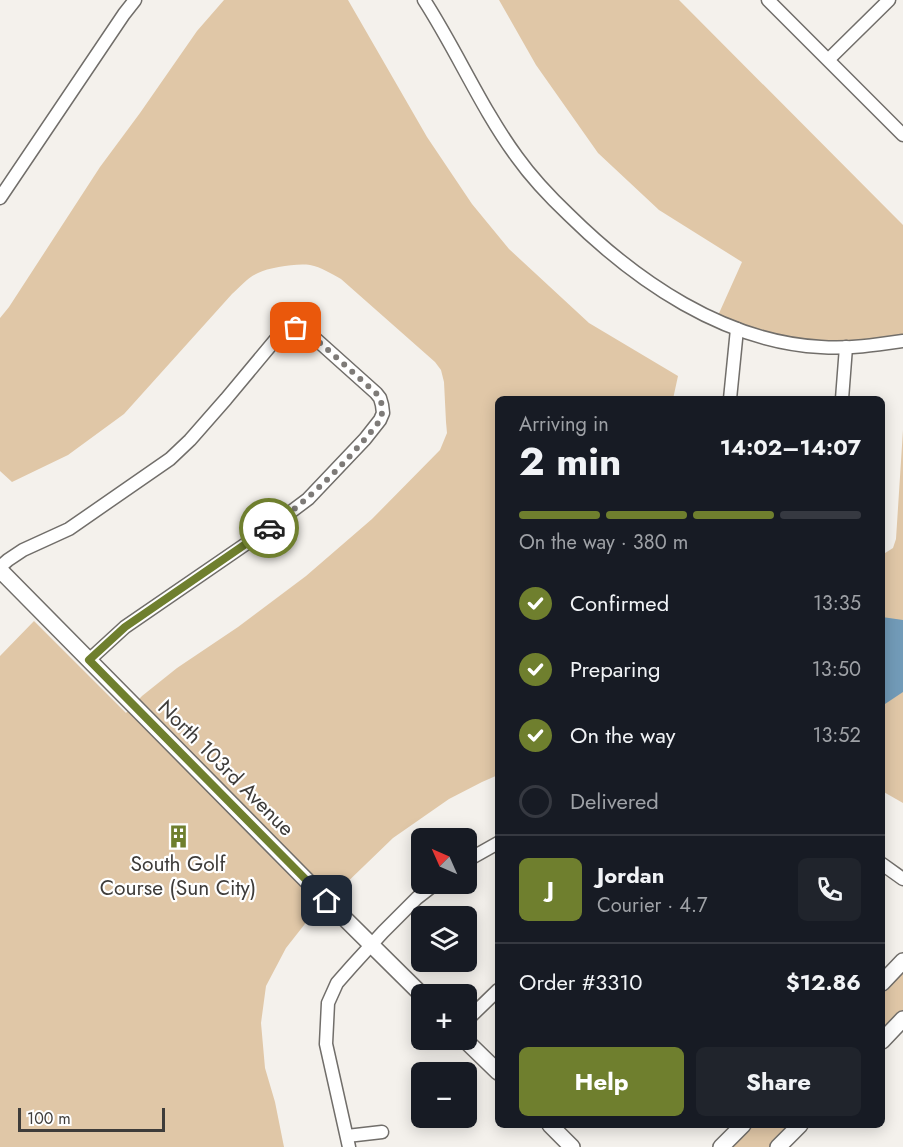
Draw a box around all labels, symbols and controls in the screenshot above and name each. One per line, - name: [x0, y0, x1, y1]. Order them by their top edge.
- pin: [270, 302, 321, 353]
- icon: bag: [279, 311, 312, 344]
- text: Arriving in: [519, 410, 609, 439]
- text: 14:02–14:07: [720, 431, 861, 463]
- text: 2 min: [519, 433, 621, 490]
- courier: [239, 498, 299, 558]
- icon: car: [253, 512, 286, 545]
- text: On the way · 380 m: [519, 528, 688, 557]
- icon: check: [519, 587, 552, 620]
- text: Confirmed: [570, 587, 669, 619]
- text: 13:35: [813, 589, 861, 618]
- icon: check: [519, 653, 552, 686]
- text: Preparing: [570, 653, 661, 685]
- text: 13:50: [812, 655, 861, 684]
- street label: North 103rd Avenue: [151, 693, 301, 843]
- icon: check: [519, 719, 552, 752]
- text: On the way: [570, 719, 675, 751]
- text: 13:52: [812, 721, 861, 750]
- text: Delivered: [570, 785, 659, 817]
- building icon: South Golf Course (Sun City): [165, 823, 191, 849]
- north arrow: [411, 828, 477, 894]
- map controls: [411, 828, 477, 1128]
- place label: South Golf Course (Sun City): [100, 849, 256, 903]
- button: phone: [798, 858, 861, 921]
- text: Jordan: [597, 859, 664, 891]
- text: J: [547, 873, 554, 905]
- pin: [301, 875, 352, 926]
- icon: home: [310, 884, 343, 917]
- text: Courier · 4.7: [597, 891, 708, 920]
- button: layers: [411, 906, 477, 972]
- text: Order #3310: [519, 966, 642, 998]
- text: $12.86: [786, 966, 861, 998]
- button: +: [411, 984, 477, 1050]
- button: Help: [519, 1047, 684, 1116]
- button: Share: [696, 1047, 861, 1116]
- button: −: [411, 1062, 477, 1128]
- scale bar: [18, 1105, 165, 1132]
- text: 100 m: [27, 1107, 71, 1130]

